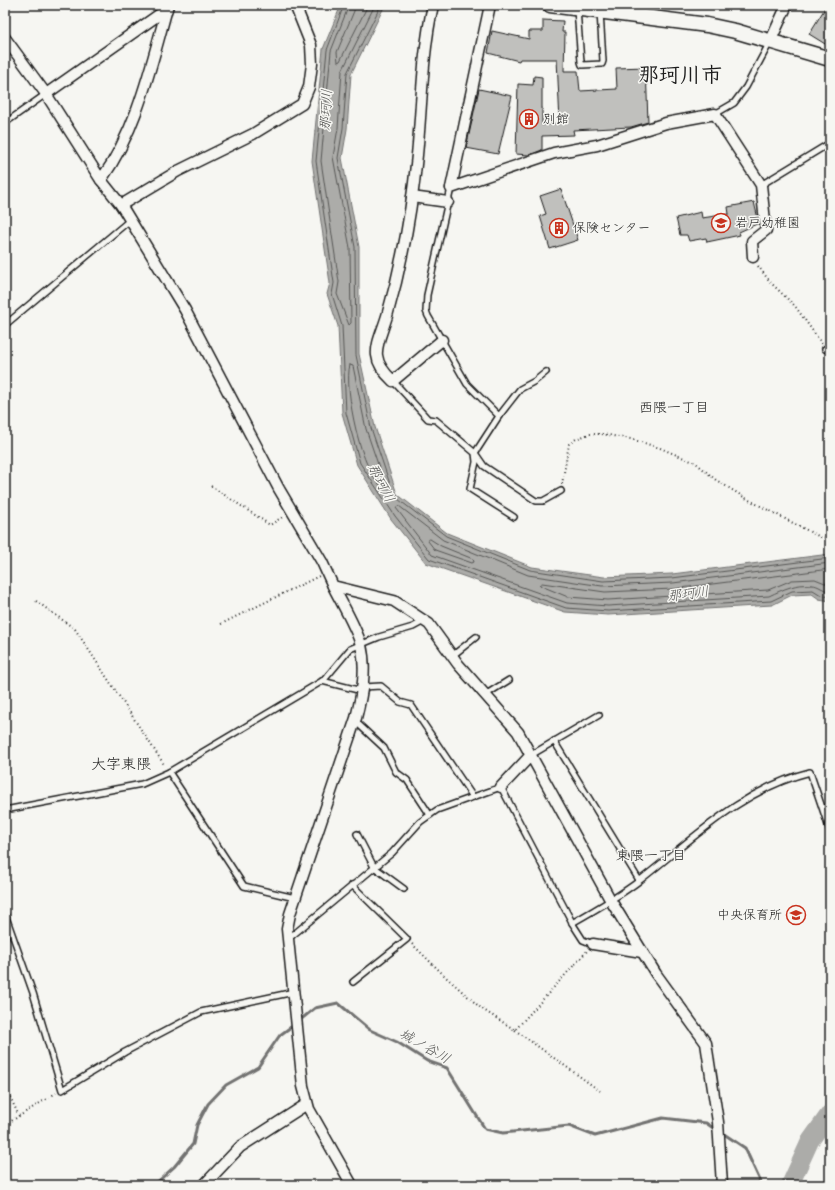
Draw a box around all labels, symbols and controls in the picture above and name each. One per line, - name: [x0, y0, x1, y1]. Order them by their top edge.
- district label: 那珂川市: [638, 63, 722, 88]
- water label: 那珂川: [316, 89, 336, 131]
- building icon: 別館: [518, 108, 540, 130]
- place label: 別館: [543, 111, 569, 127]
- school or university icon: 岩戸幼稚園: [710, 212, 732, 234]
- place label: 岩戸幼稚園: [735, 215, 800, 231]
- building icon: 保険センター: [548, 217, 570, 239]
- place label: 保険センター: [573, 220, 650, 236]
- district label: 西隈一丁目: [639, 399, 709, 416]
- water label: 那珂川: [364, 460, 398, 506]
- water label: 那珂川: [666, 583, 710, 605]
- district label: 大字東隈: [91, 755, 151, 774]
- district label: 東隈一丁目: [616, 847, 686, 864]
- school or university icon: 中央保育所: [785, 904, 807, 926]
- place label: 中央保育所: [717, 907, 782, 923]
- water label: 城ノ谷川: [397, 1025, 453, 1067]

